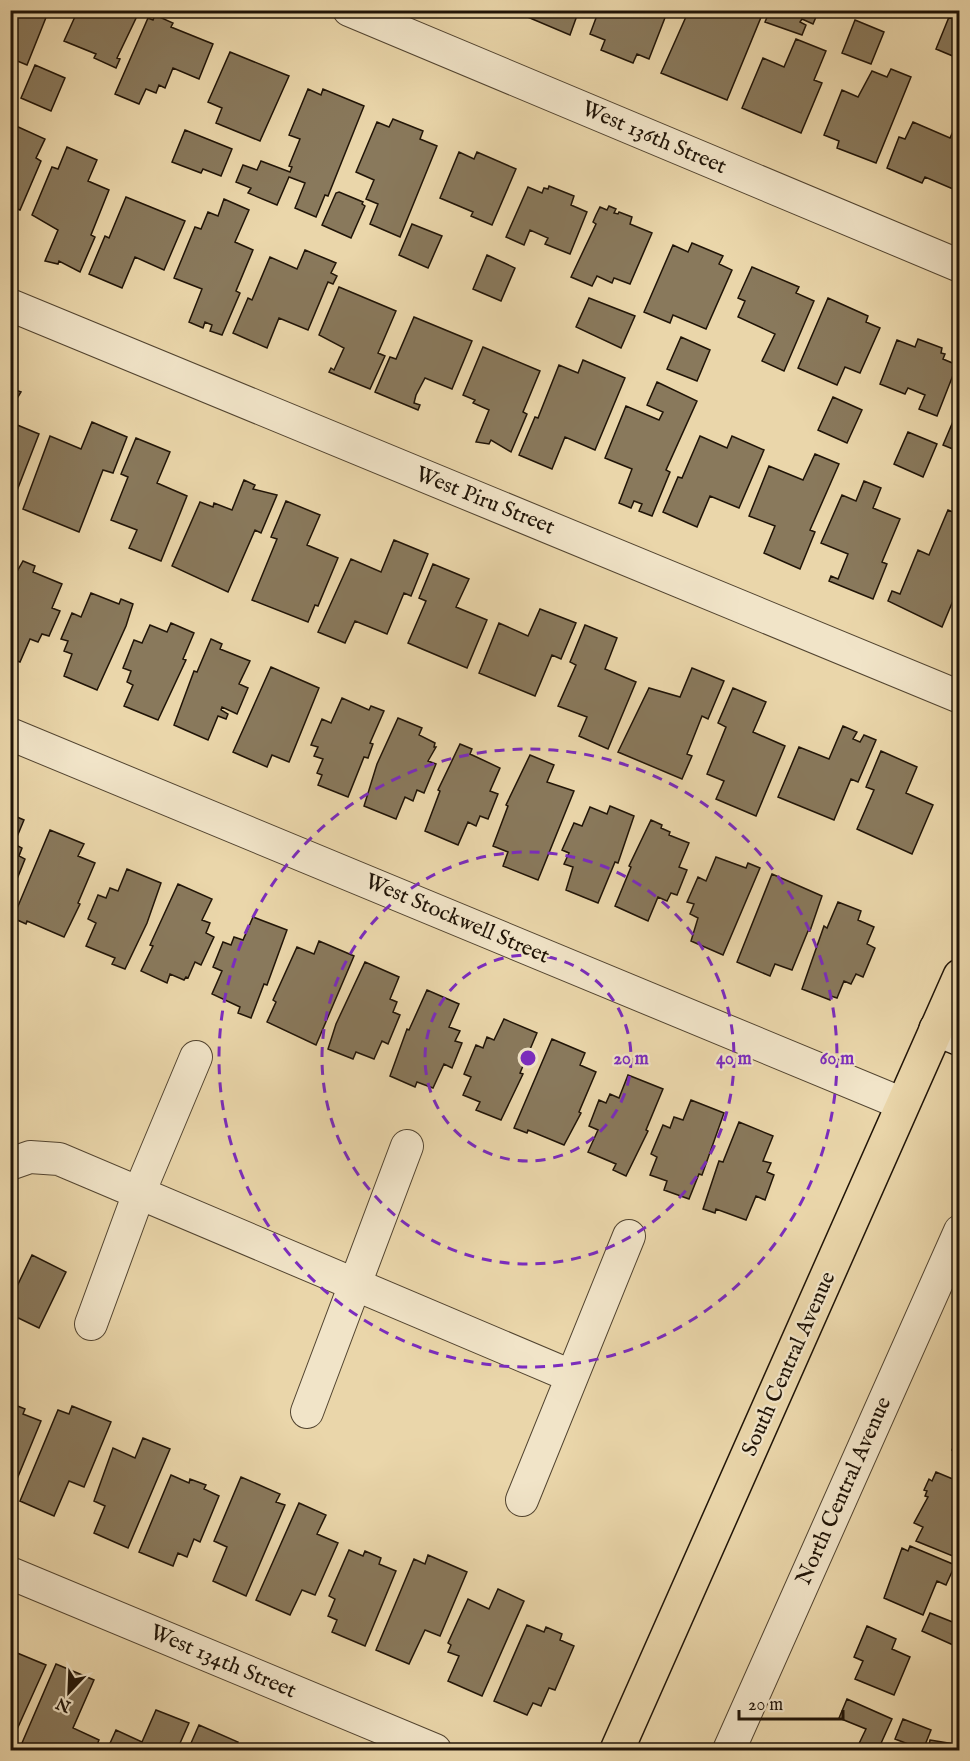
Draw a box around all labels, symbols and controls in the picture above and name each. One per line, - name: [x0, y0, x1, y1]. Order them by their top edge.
- street label: West 136th Street: [577, 95, 731, 181]
- street label: West Piru Street: [411, 460, 559, 542]
- street label: West Stockwell Street: [361, 867, 554, 971]
- centre of rings: [518, 1048, 538, 1068]
- text: 20 m: [613, 1048, 649, 1071]
- text: 40 m: [716, 1048, 752, 1071]
- text: 60 m: [820, 1048, 854, 1071]
- street label: South Central Avenue: [736, 1267, 842, 1461]
- street label: North Central Avenue: [790, 1393, 898, 1589]
- street label: West 134th Street: [146, 1619, 301, 1706]
- north arrow: [39, 1662, 99, 1722]
- scale bar: [739, 1683, 842, 1721]
- text: N: [53, 1692, 75, 1716]
- text: 20 m: [748, 1694, 783, 1717]

